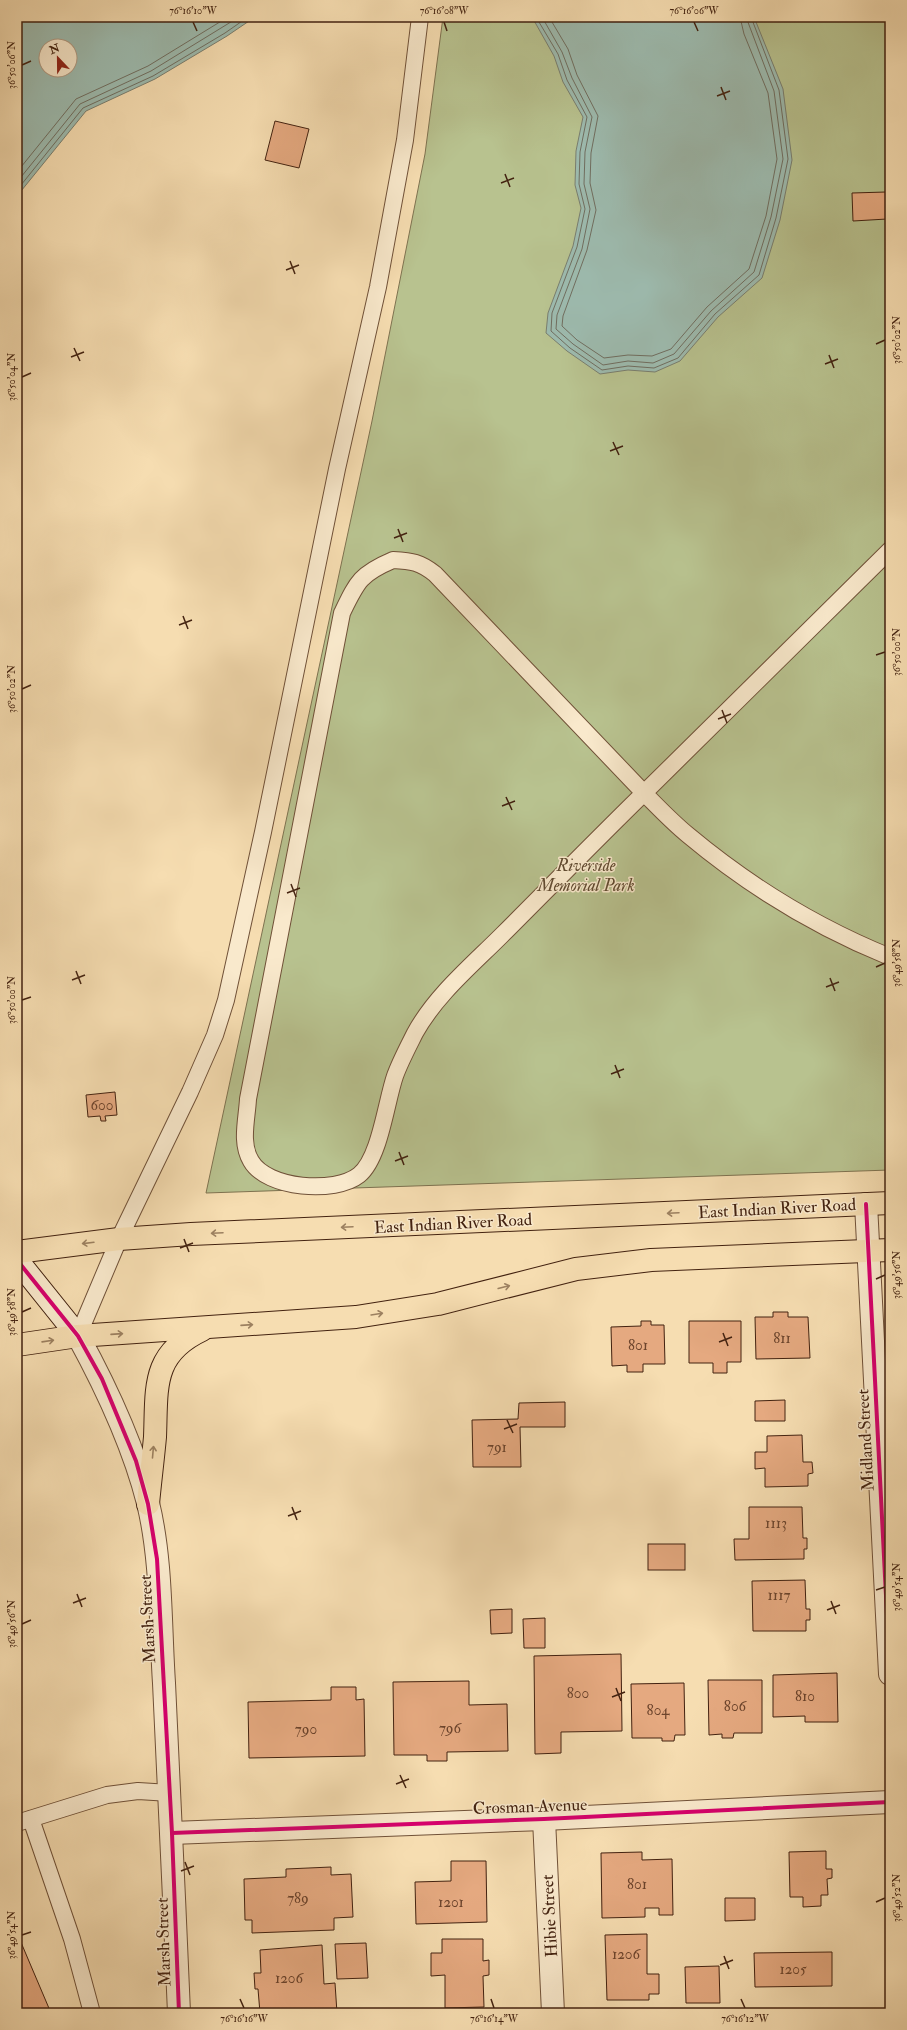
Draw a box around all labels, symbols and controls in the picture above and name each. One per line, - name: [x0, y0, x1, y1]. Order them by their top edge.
- text: 76°16'10"W: [169, 5, 218, 17]
- text: 76°16'08"W: [420, 5, 469, 17]
- text: 76°16'06"W: [670, 5, 719, 17]
- north arrow: [38, 38, 78, 78]
- text: 36°50'06"N: [6, 41, 18, 89]
- text: N: [47, 41, 63, 57]
- text: 36°50'02"N: [891, 316, 903, 364]
- text: 36°50'04"N: [6, 353, 18, 401]
- text: 36°50'00"N: [891, 628, 903, 676]
- text: 36°50'02"N: [6, 665, 18, 713]
- park label: Riverside Memorial Park: [537, 855, 634, 896]
- text: 36°49'58"N: [891, 939, 903, 987]
- text: 36°50'00"N: [6, 976, 18, 1024]
- house number: 600: [91, 1096, 113, 1115]
- street label: East Indian River Road: [697, 1194, 857, 1223]
- street label: East Indian River Road: [373, 1209, 533, 1238]
- one-way arrow: [667, 1209, 680, 1217]
- one-way arrow: [341, 1224, 354, 1231]
- one-way arrow: [211, 1229, 224, 1237]
- one-way arrow: [82, 1239, 95, 1247]
- text: 36°49'56"N: [891, 1251, 903, 1299]
- one-way arrow: [497, 1283, 510, 1291]
- text: 36°49'58"N: [6, 1288, 18, 1336]
- one-way arrow: [370, 1310, 383, 1318]
- one-way arrow: [240, 1321, 253, 1328]
- house number: 811: [773, 1329, 791, 1348]
- one-way arrow: [110, 1330, 123, 1337]
- house number: 801: [628, 1336, 648, 1355]
- one-way arrow: [41, 1337, 54, 1345]
- street label: Midland Street: [852, 1388, 879, 1492]
- house number: 791: [487, 1438, 507, 1457]
- one-way arrow: [150, 1446, 157, 1459]
- house number: 1113: [765, 1514, 787, 1533]
- text: 36°49'54"N: [891, 1563, 903, 1611]
- street label: Marsh Street: [135, 1574, 160, 1664]
- house number: 1117: [768, 1586, 791, 1605]
- text: 36°49'56"N: [6, 1600, 18, 1648]
- house number: 800: [567, 1684, 589, 1703]
- house number: 810: [795, 1687, 815, 1706]
- house number: 806: [724, 1697, 748, 1716]
- house number: 804: [647, 1701, 670, 1720]
- house number: 796: [439, 1719, 462, 1738]
- house number: 790: [295, 1720, 317, 1739]
- street label: Crosman Avenue: [473, 1794, 588, 1819]
- street label: Hibie Street: [537, 1874, 562, 1958]
- text: 36°49'52"N: [891, 1874, 903, 1922]
- house number: 801: [627, 1875, 647, 1894]
- house number: 789: [287, 1889, 309, 1908]
- house number: 1201: [438, 1893, 464, 1912]
- street label: Marsh Street: [151, 1897, 176, 1987]
- text: 36°49'54"N: [6, 1911, 18, 1959]
- house number: 1206: [612, 1945, 642, 1964]
- house number: 1205: [779, 1960, 807, 1979]
- house number: 1206: [275, 1969, 305, 1988]
- text: 76°16'16"W: [220, 2013, 269, 2025]
- text: 76°16'14"W: [470, 2013, 519, 2025]
- text: 76°16'12"W: [721, 2013, 770, 2025]

